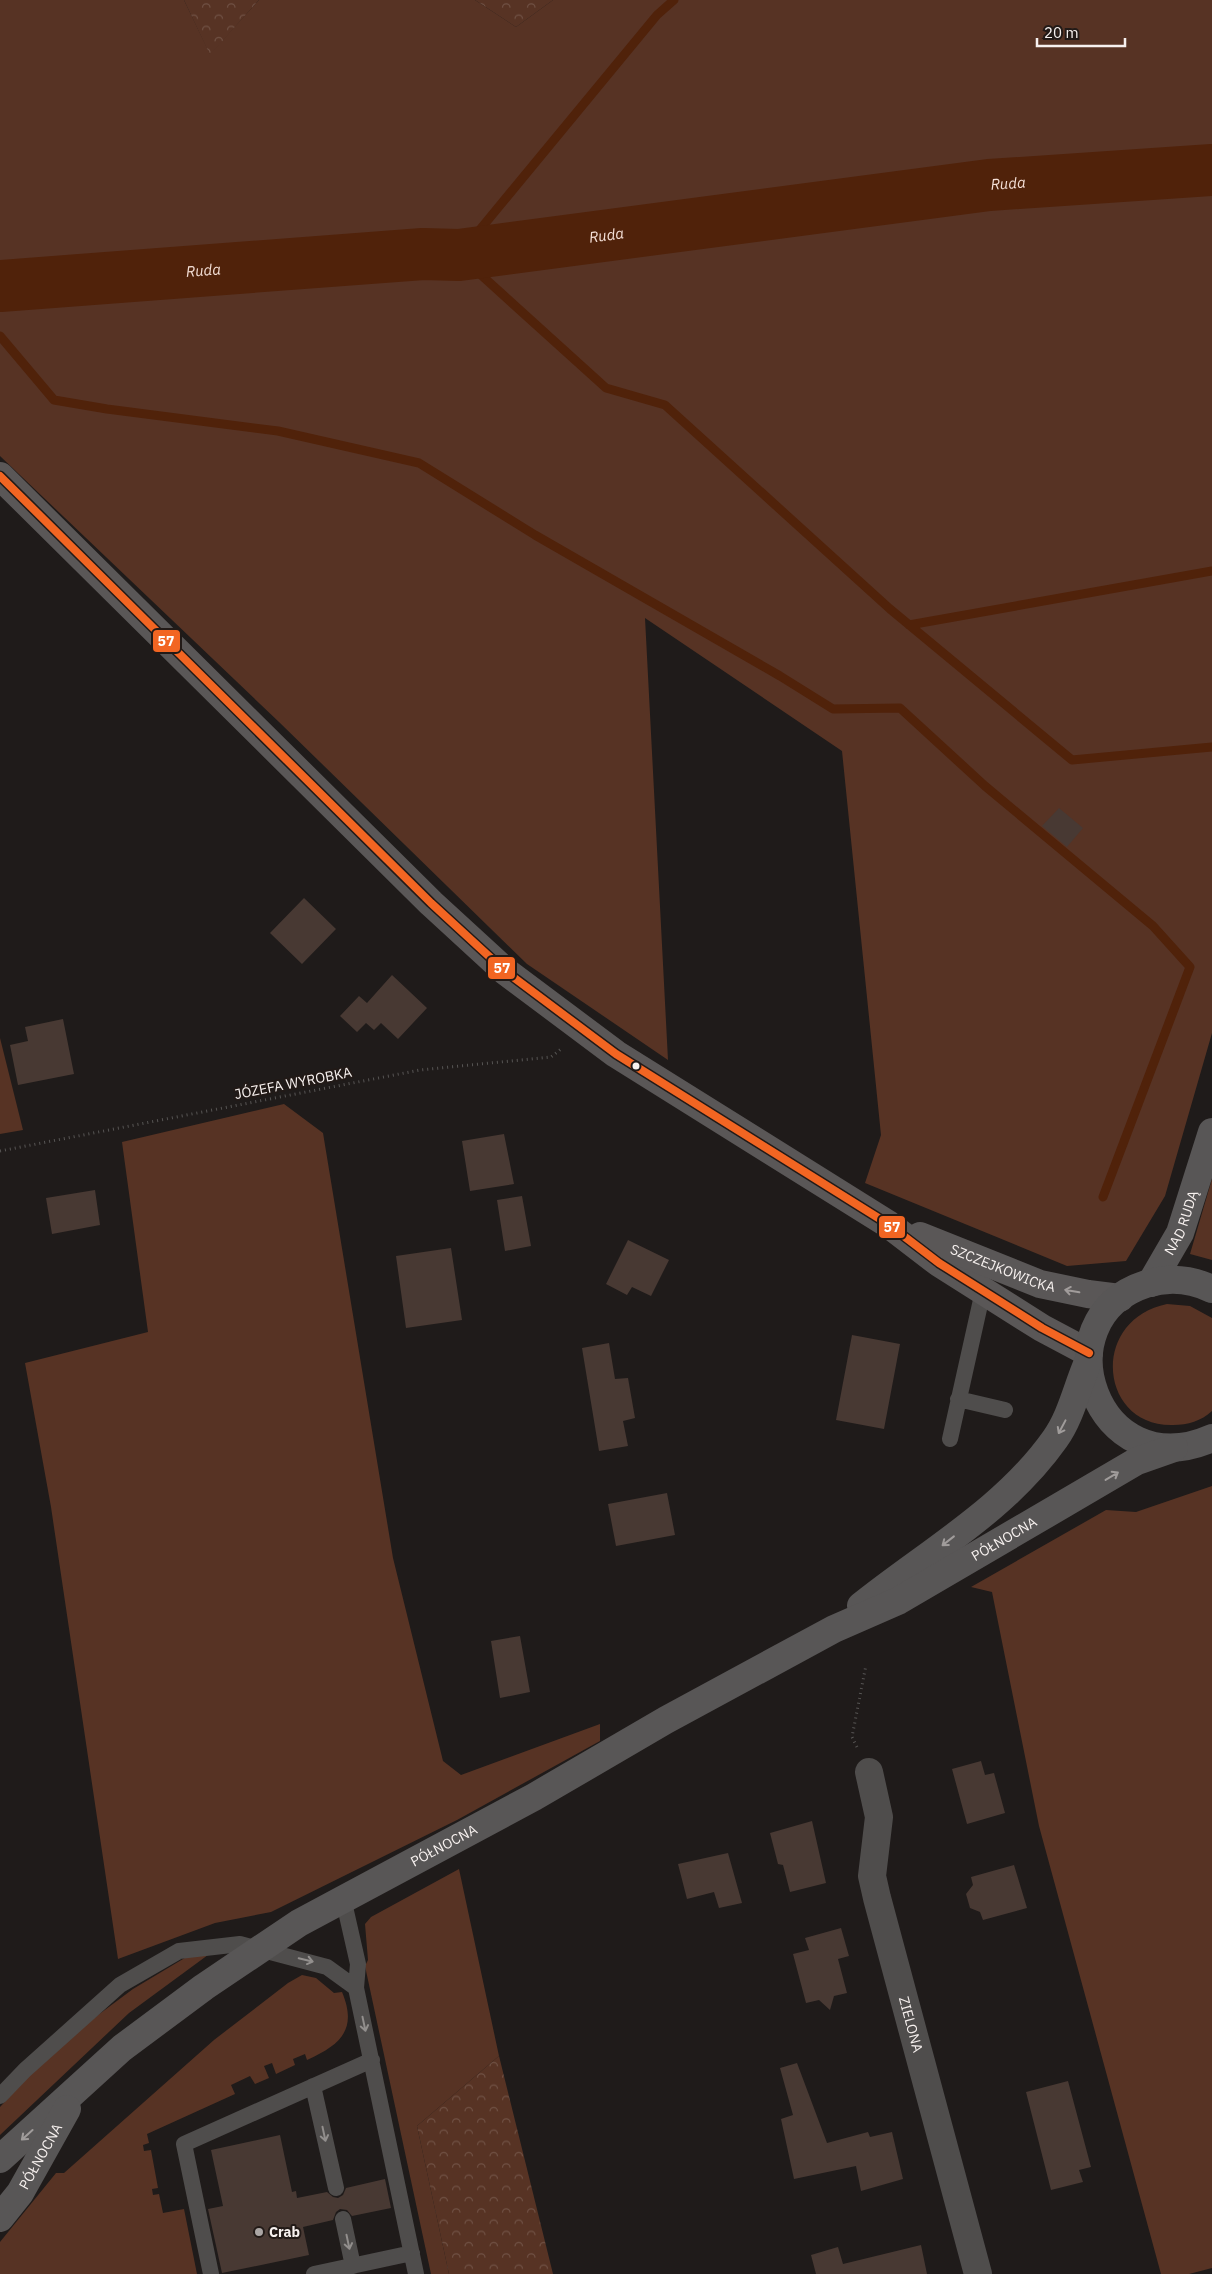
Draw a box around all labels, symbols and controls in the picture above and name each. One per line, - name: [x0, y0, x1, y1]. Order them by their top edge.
- scale bar: [1037, 15, 1124, 47]
- text: 20 m: [1044, 23, 1079, 42]
- water label: Ruda: [990, 173, 1026, 194]
- water label: Ruda: [588, 223, 625, 247]
- water label: Ruda: [185, 259, 222, 281]
- line badge: 57: [152, 629, 181, 653]
- text: 57: [158, 632, 174, 650]
- line badge: 57: [487, 956, 516, 980]
- text: 57: [494, 959, 510, 977]
- unlabelled marker: [631, 1061, 641, 1071]
- street label: JÓZEFA WYROBKA: [233, 1062, 353, 1103]
- street label: NAD RUDĄ: [1160, 1188, 1202, 1258]
- line badge: 57: [878, 1215, 906, 1239]
- text: 57: [884, 1218, 900, 1236]
- street label: SZCZEJKOWICKA: [948, 1240, 1057, 1296]
- one-way arrow: [1064, 1286, 1080, 1295]
- one-way arrow: [1057, 1419, 1067, 1434]
- one-way arrow: [1105, 1470, 1119, 1480]
- street label: PÓŁNOCNA: [968, 1513, 1040, 1565]
- one-way arrow: [941, 1536, 955, 1546]
- street label: PÓŁNOCNA: [407, 1820, 480, 1871]
- one-way arrow: [298, 1956, 314, 1965]
- street label: ZIELONA: [895, 1994, 927, 2054]
- one-way arrow: [360, 2016, 369, 2032]
- street label: PÓŁNOCNA: [15, 2120, 66, 2193]
- one-way arrow: [320, 2126, 329, 2142]
- one-way arrow: [20, 2130, 33, 2141]
- place label: Crab: [269, 2223, 300, 2241]
- marker: Crab: [253, 2226, 265, 2238]
- one-way arrow: [344, 2234, 353, 2250]

